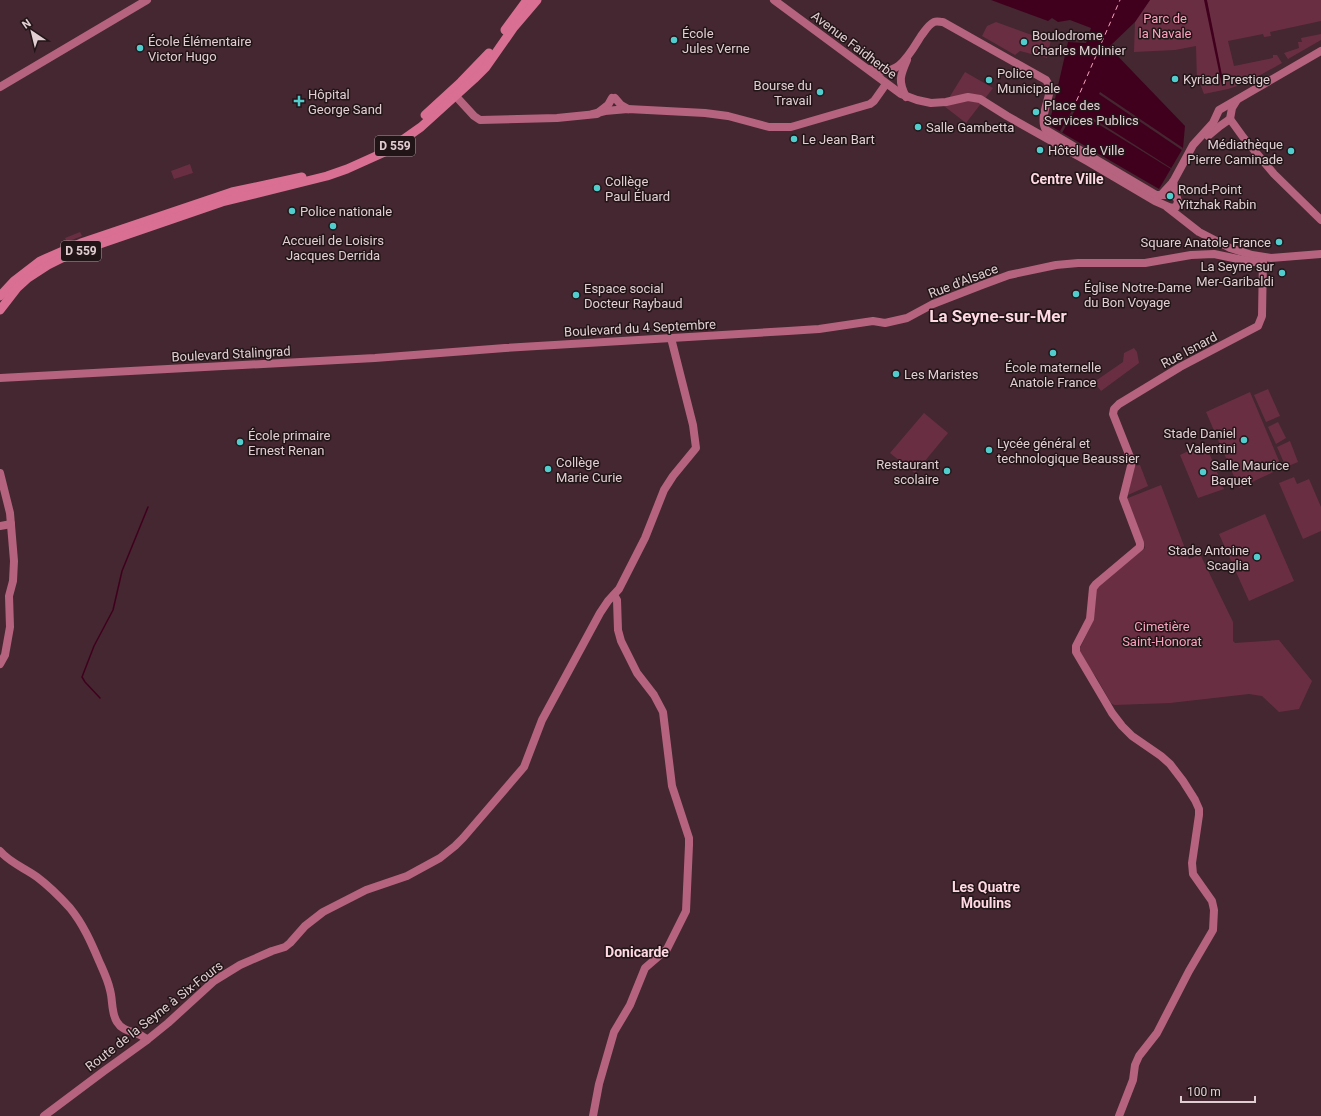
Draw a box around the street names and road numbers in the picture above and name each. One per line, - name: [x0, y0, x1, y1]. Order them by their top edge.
- street label: Avenue Faidherbe: [808, 8, 900, 82]
- road number: D 559: [375, 136, 415, 156]
- road number: D 559: [61, 241, 101, 261]
- street label: Rue d'Alsace: [926, 261, 1000, 301]
- street label: Boulevard du 4 Septembre: [564, 317, 716, 339]
- street label: Rue Isnard: [1158, 329, 1220, 371]
- street label: Boulevard Stalingrad: [171, 343, 291, 365]
- street label: Route de la Seyne à Six-Fours: [82, 958, 226, 1074]

